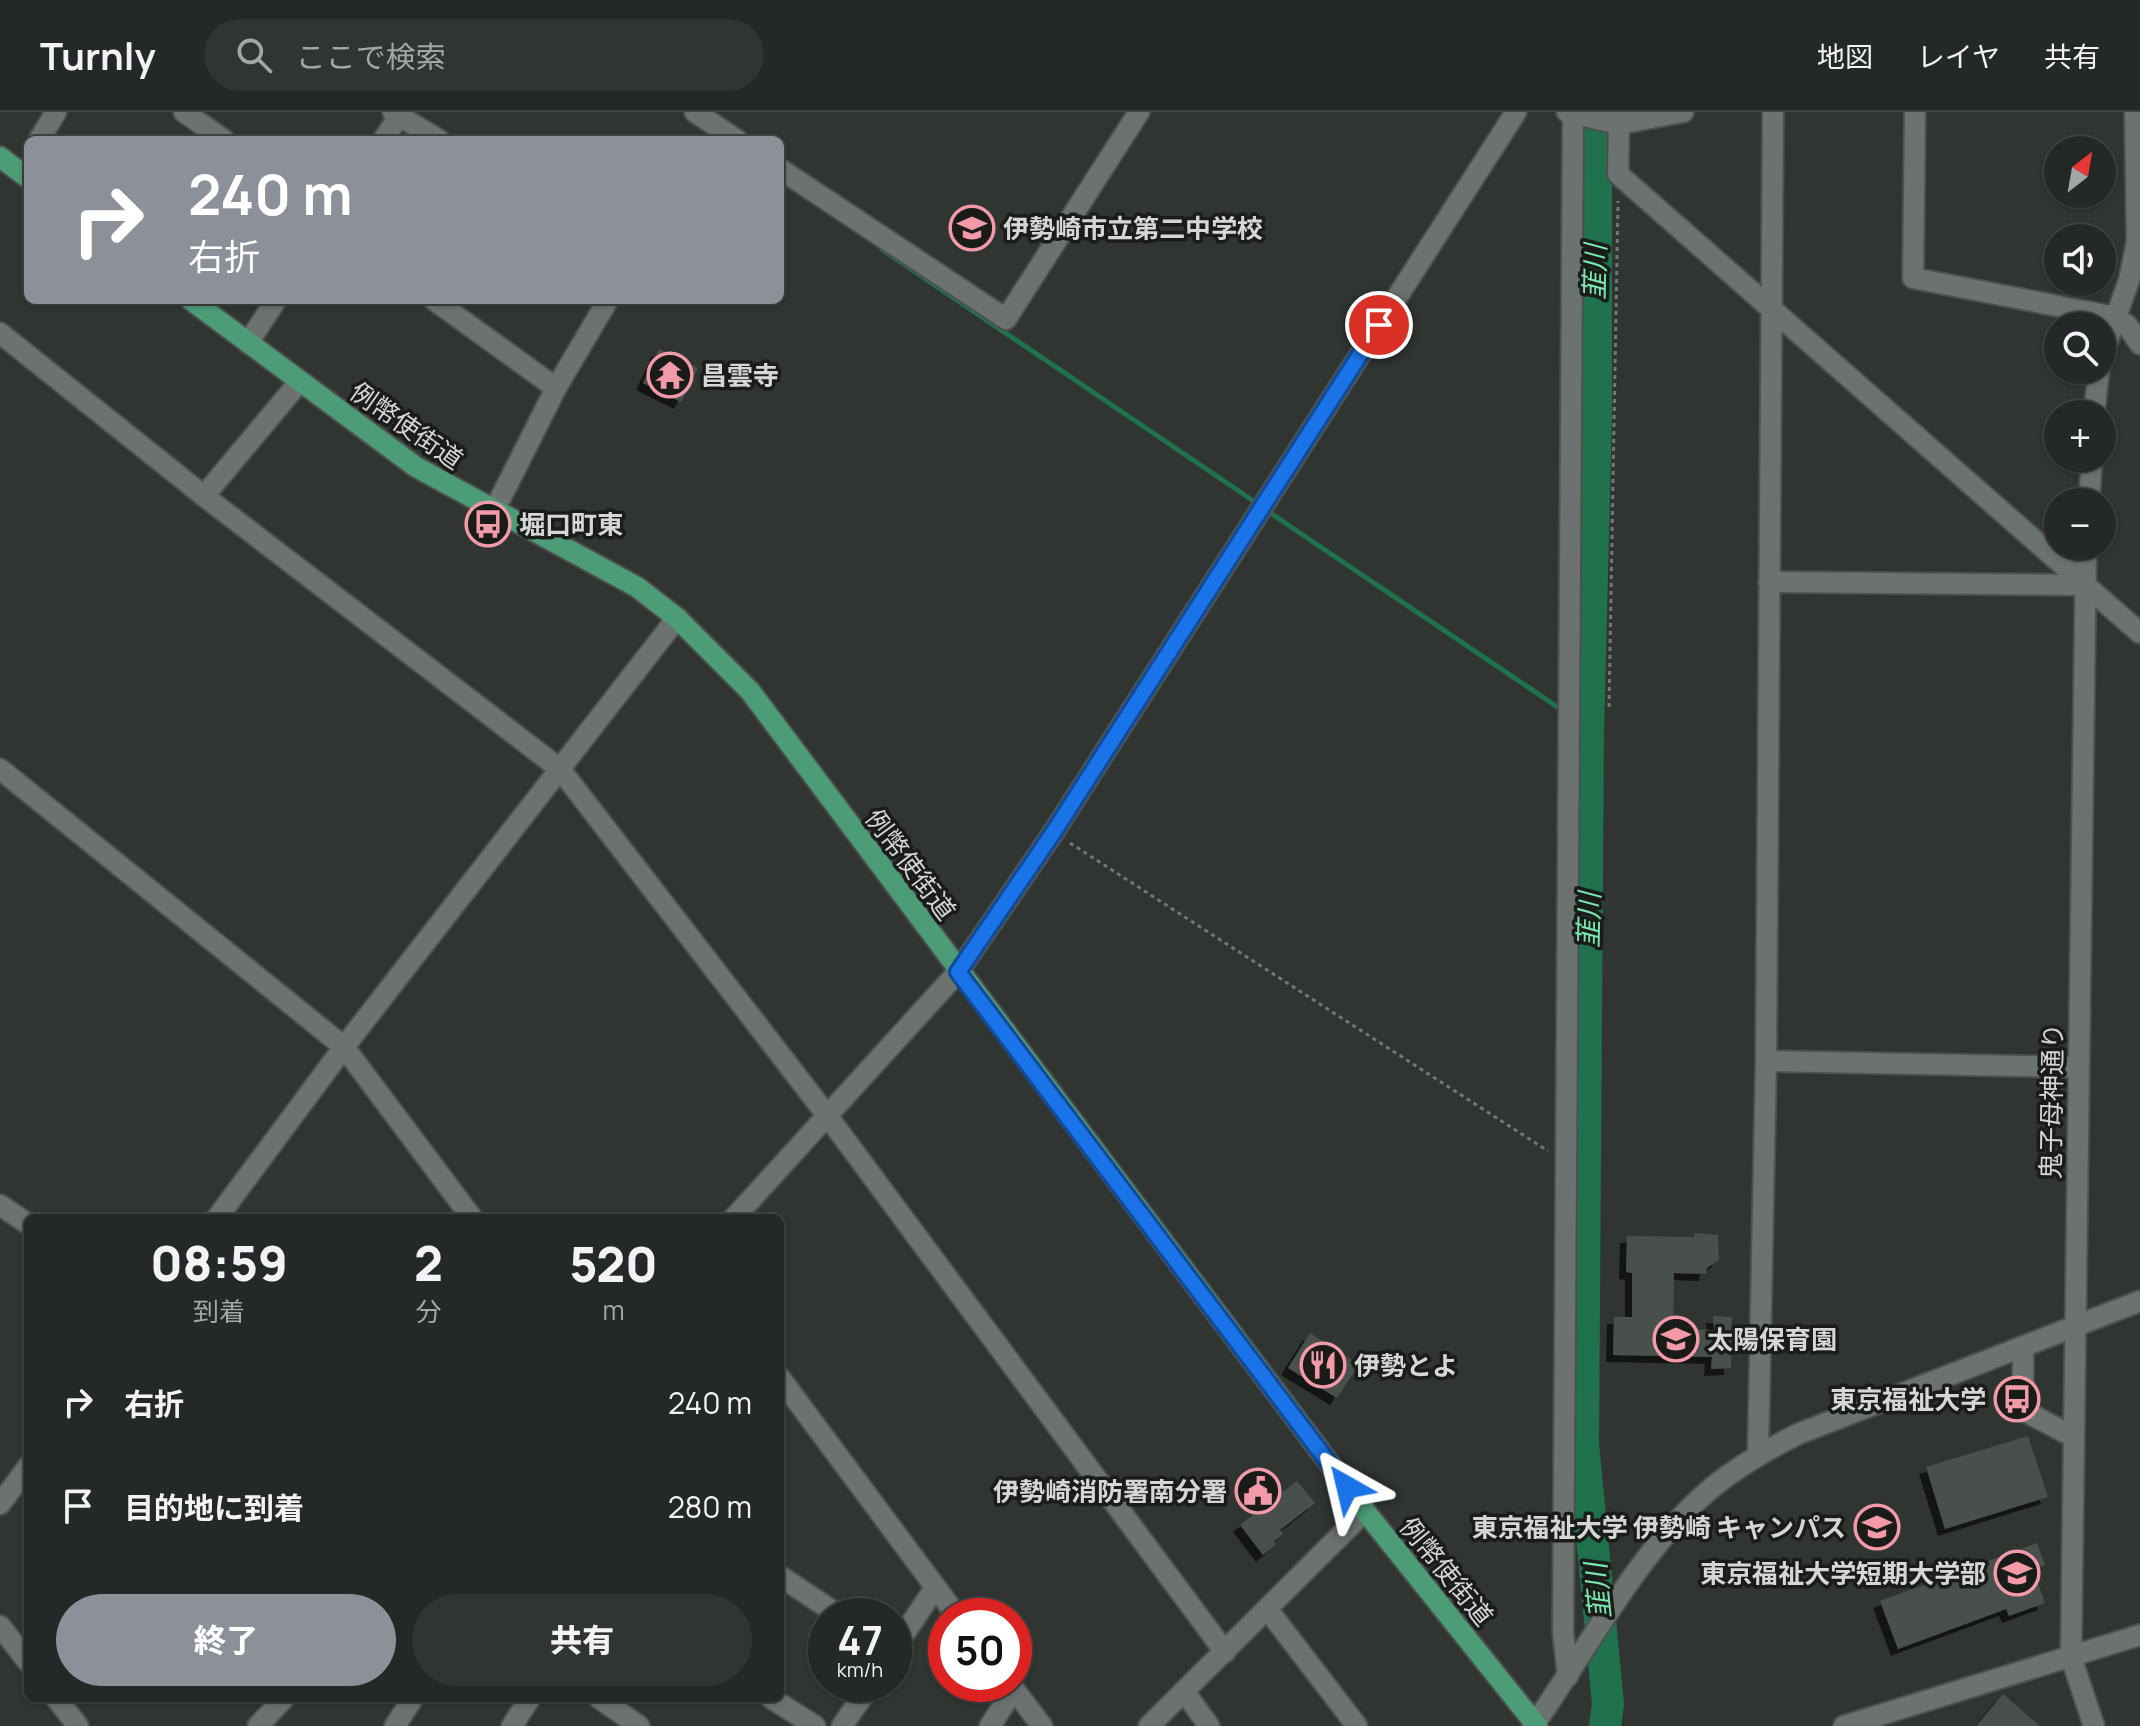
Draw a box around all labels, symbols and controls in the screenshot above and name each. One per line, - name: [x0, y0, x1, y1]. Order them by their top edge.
- search box: [204, 19, 764, 91]
- text: Turnly: [40, 29, 156, 81]
- icon: search: [232, 33, 276, 77]
- text: ここで検索: [296, 36, 446, 77]
- text: 地図: [1817, 37, 1873, 75]
- text: レイヤ: [1917, 37, 2000, 75]
- text: 共有: [2044, 37, 2100, 75]
- north arrow: [2044, 136, 2116, 208]
- map controls: [2044, 136, 2116, 560]
- text: 240 m: [188, 155, 353, 232]
- icon: right: [56, 168, 160, 272]
- school or university icon: 伊勢崎市立第二中学校: [948, 204, 996, 252]
- place label: 伊勢崎市立第二中学校: [1003, 210, 1263, 246]
- button: sound: [2044, 224, 2116, 296]
- text: 右折: [188, 232, 260, 281]
- water label: 韮川: [1575, 241, 1614, 300]
- pin: [1345, 291, 1413, 359]
- icon: arrive: [1357, 303, 1401, 347]
- button: search: [2044, 312, 2116, 384]
- temple icon: 昌雲寺: [646, 351, 694, 399]
- place label: 昌雲寺: [701, 357, 779, 393]
- street label: 例幣使街道: [343, 373, 471, 477]
- button: +: [2044, 400, 2116, 472]
- button: −: [2044, 488, 2116, 560]
- bus stop icon: 堀口町東: [464, 500, 512, 548]
- place label: 堀口町東: [519, 506, 623, 542]
- street label: 例幣使街道: [858, 801, 964, 927]
- water label: 韮川: [1569, 889, 1608, 948]
- street label: 鬼子母神通り: [2032, 1023, 2070, 1179]
- text: 08:59: [150, 1230, 288, 1295]
- text: 2: [414, 1230, 443, 1295]
- text: 520: [569, 1231, 658, 1296]
- text: m: [602, 1292, 625, 1328]
- text: 到着: [193, 1293, 245, 1329]
- text: 分: [416, 1293, 442, 1329]
- school or university icon: 太陽保育園: [1652, 1315, 1700, 1363]
- place label: 太陽保育園: [1707, 1321, 1837, 1357]
- restaurant icon: 伊勢とよ: [1299, 1341, 1347, 1389]
- place label: 伊勢とよ: [1354, 1347, 1458, 1383]
- bus stop icon: 東京福祉大学: [1993, 1375, 2041, 1423]
- icon: right: [56, 1380, 100, 1424]
- place label: 東京福祉大学: [1830, 1381, 1986, 1417]
- text: 240 m: [668, 1382, 752, 1423]
- text: 右折: [124, 1383, 184, 1424]
- position arrow: [1305, 1445, 1389, 1529]
- public building icon: 伊勢崎消防署南分署: [1234, 1467, 1282, 1515]
- place label: 伊勢崎消防署南分署: [993, 1473, 1227, 1509]
- icon: arrive: [56, 1484, 100, 1528]
- text: 280 m: [668, 1486, 752, 1527]
- text: 目的地に到着: [124, 1487, 304, 1528]
- school or university icon: 東京福祉大学 伊勢崎 キャンパス: [1853, 1503, 1901, 1551]
- street label: 例幣使街道: [1392, 1509, 1502, 1633]
- place label: 東京福祉大学 伊勢崎 キャンパス: [1472, 1509, 1846, 1545]
- school or university icon: 東京福祉大学短期大学部: [1993, 1549, 2041, 1597]
- place label: 東京福祉大学短期大学部: [1700, 1555, 1986, 1591]
- water label: 韮川: [1575, 1558, 1619, 1621]
- button: 終了: [56, 1594, 396, 1686]
- button: 共有: [412, 1594, 752, 1686]
- speed limit sign: 50: [928, 1598, 1032, 1702]
- text: 47: [837, 1612, 883, 1667]
- text: km/h: [837, 1656, 883, 1683]

